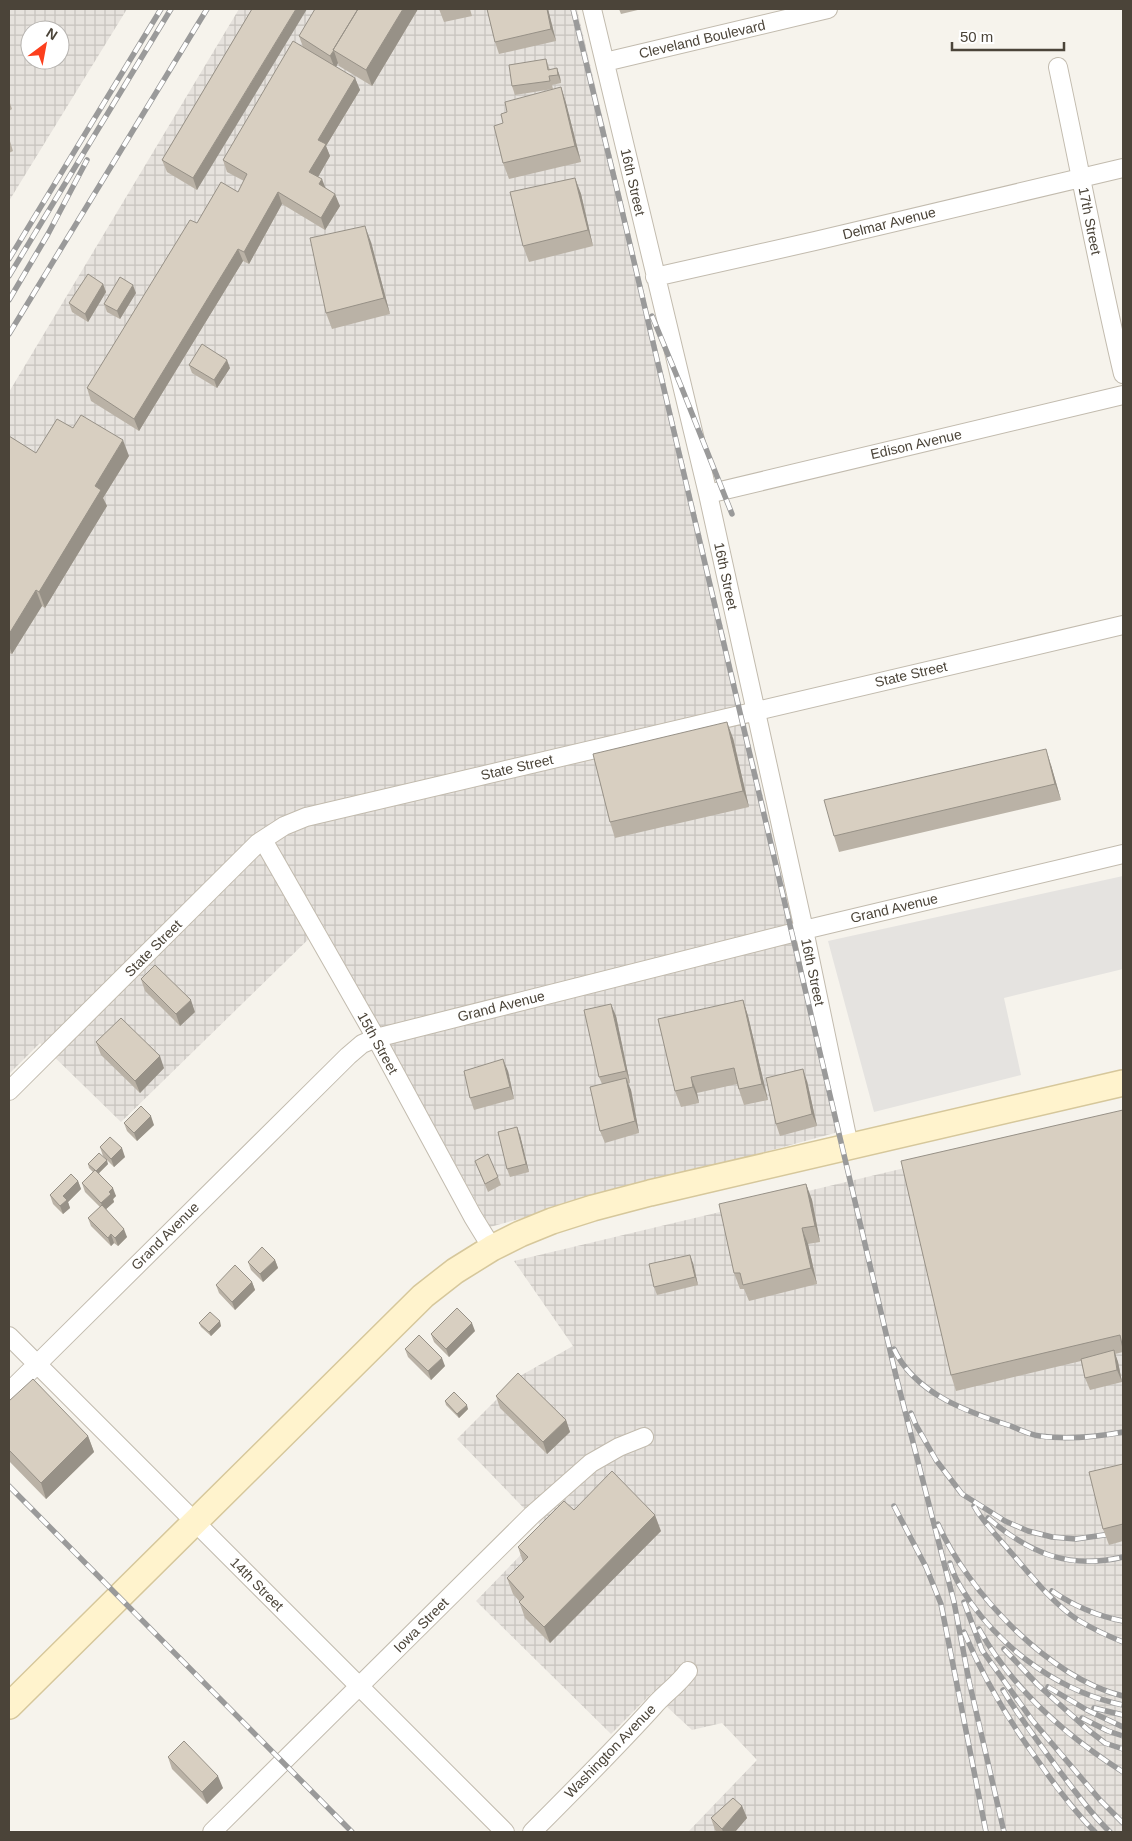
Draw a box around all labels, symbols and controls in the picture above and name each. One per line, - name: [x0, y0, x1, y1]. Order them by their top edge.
- street label: Cleveland Boulevard: [637, 17, 767, 61]
- north arrow: [20, 20, 70, 70]
- scale bar: [952, 20, 1064, 52]
- text: N: [43, 25, 60, 43]
- text: 50 m: [960, 28, 993, 45]
- street label: 16th Street: [618, 147, 649, 217]
- street label: 17th Street: [1076, 186, 1104, 256]
- street label: Delmar Avenue: [841, 204, 937, 242]
- street label: Edison Avenue: [869, 426, 963, 462]
- street label: 16th Street: [711, 541, 741, 611]
- street label: State Street: [873, 658, 949, 690]
- street label: State Street: [479, 751, 555, 783]
- street label: Grand Avenue: [849, 890, 939, 926]
- street label: State Street: [121, 916, 185, 980]
- street label: 16th Street: [798, 937, 828, 1007]
- street label: Grand Avenue: [456, 987, 546, 1025]
- street label: 15th Street: [354, 1009, 402, 1077]
- street label: Grand Avenue: [128, 1199, 202, 1273]
- street label: 14th Street: [227, 1554, 287, 1614]
- street label: Iowa Street: [390, 1594, 452, 1656]
- street label: Washington Avenue: [561, 1701, 659, 1801]

